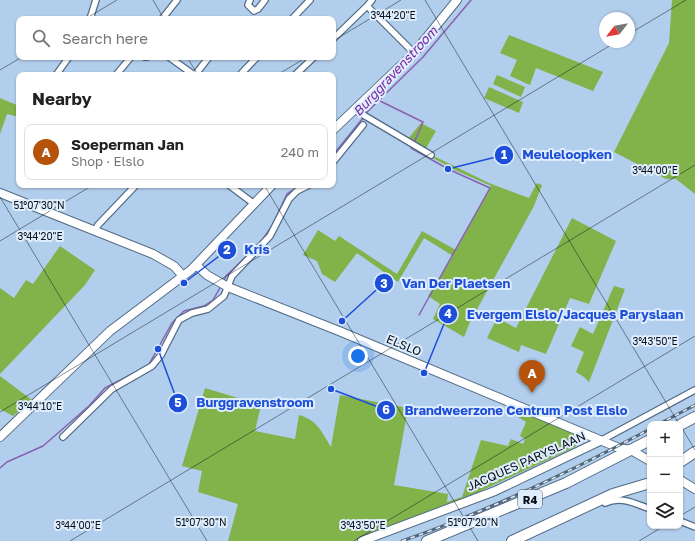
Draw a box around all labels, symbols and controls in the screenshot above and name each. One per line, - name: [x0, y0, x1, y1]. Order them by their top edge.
- text: 3°44'20"E: [370, 9, 416, 21]
- north arrow: [599, 12, 635, 48]
- search box: [16, 16, 336, 60]
- water label: Burggravenstroom: [350, 23, 441, 119]
- icon: search: [30, 27, 52, 49]
- text: Search here: [62, 29, 148, 47]
- text: Nearby: [32, 88, 92, 109]
- text: Soeperman Jan: [71, 135, 184, 153]
- callout: Meuleloopken: [494, 142, 620, 167]
- text: A: [41, 144, 51, 160]
- text: 240 m: [281, 144, 319, 160]
- text: Meuleloopken: [522, 146, 612, 162]
- text: 1: [501, 147, 507, 162]
- text: Shop · Elslo: [71, 153, 144, 169]
- text: 3°44'00"E: [632, 164, 678, 176]
- text: 51°07'30"N: [14, 199, 65, 211]
- text: 3°44'20"E: [17, 230, 63, 242]
- callout: Kris: [217, 237, 278, 262]
- text: Kris: [244, 241, 270, 257]
- text: 2: [223, 242, 231, 257]
- callout: Van Der Plaetsen: [374, 271, 519, 296]
- text: Van Der Plaetsen: [402, 275, 510, 291]
- text: 3: [380, 276, 388, 291]
- callout: Evergem Elslo/Jacques Paryslaan: [438, 302, 691, 327]
- text: 4: [444, 306, 452, 321]
- text: Evergem Elslo/Jacques Paryslaan: [467, 306, 683, 322]
- street label: ELSLO: [384, 331, 424, 359]
- text: 3°43'50"E: [633, 335, 678, 347]
- your location: [348, 346, 368, 366]
- pin: A: [519, 360, 545, 393]
- callout: Burggravenstroom: [168, 390, 322, 415]
- text: Burggravenstroom: [196, 394, 314, 410]
- text: 5: [174, 395, 182, 410]
- callout: Brandweerzone Centrum Post Elslo: [376, 398, 635, 423]
- text: 3°44'10"E: [18, 400, 62, 412]
- text: 6: [382, 402, 390, 417]
- text: Brandweerzone Centrum Post Elslo: [404, 402, 628, 418]
- map controls: [647, 421, 683, 529]
- button: +: [647, 421, 683, 457]
- street label: JACQUES PARYSLAAN: [464, 428, 588, 494]
- button: −: [647, 457, 683, 493]
- road number: R4: [518, 490, 542, 508]
- button: layers: [647, 493, 683, 529]
- text: 51°07'30"N: [176, 516, 227, 528]
- text: 51°07'20"N: [448, 516, 498, 528]
- text: 3°44'00"E: [55, 519, 101, 531]
- text: 3°43'50"E: [341, 519, 386, 531]

